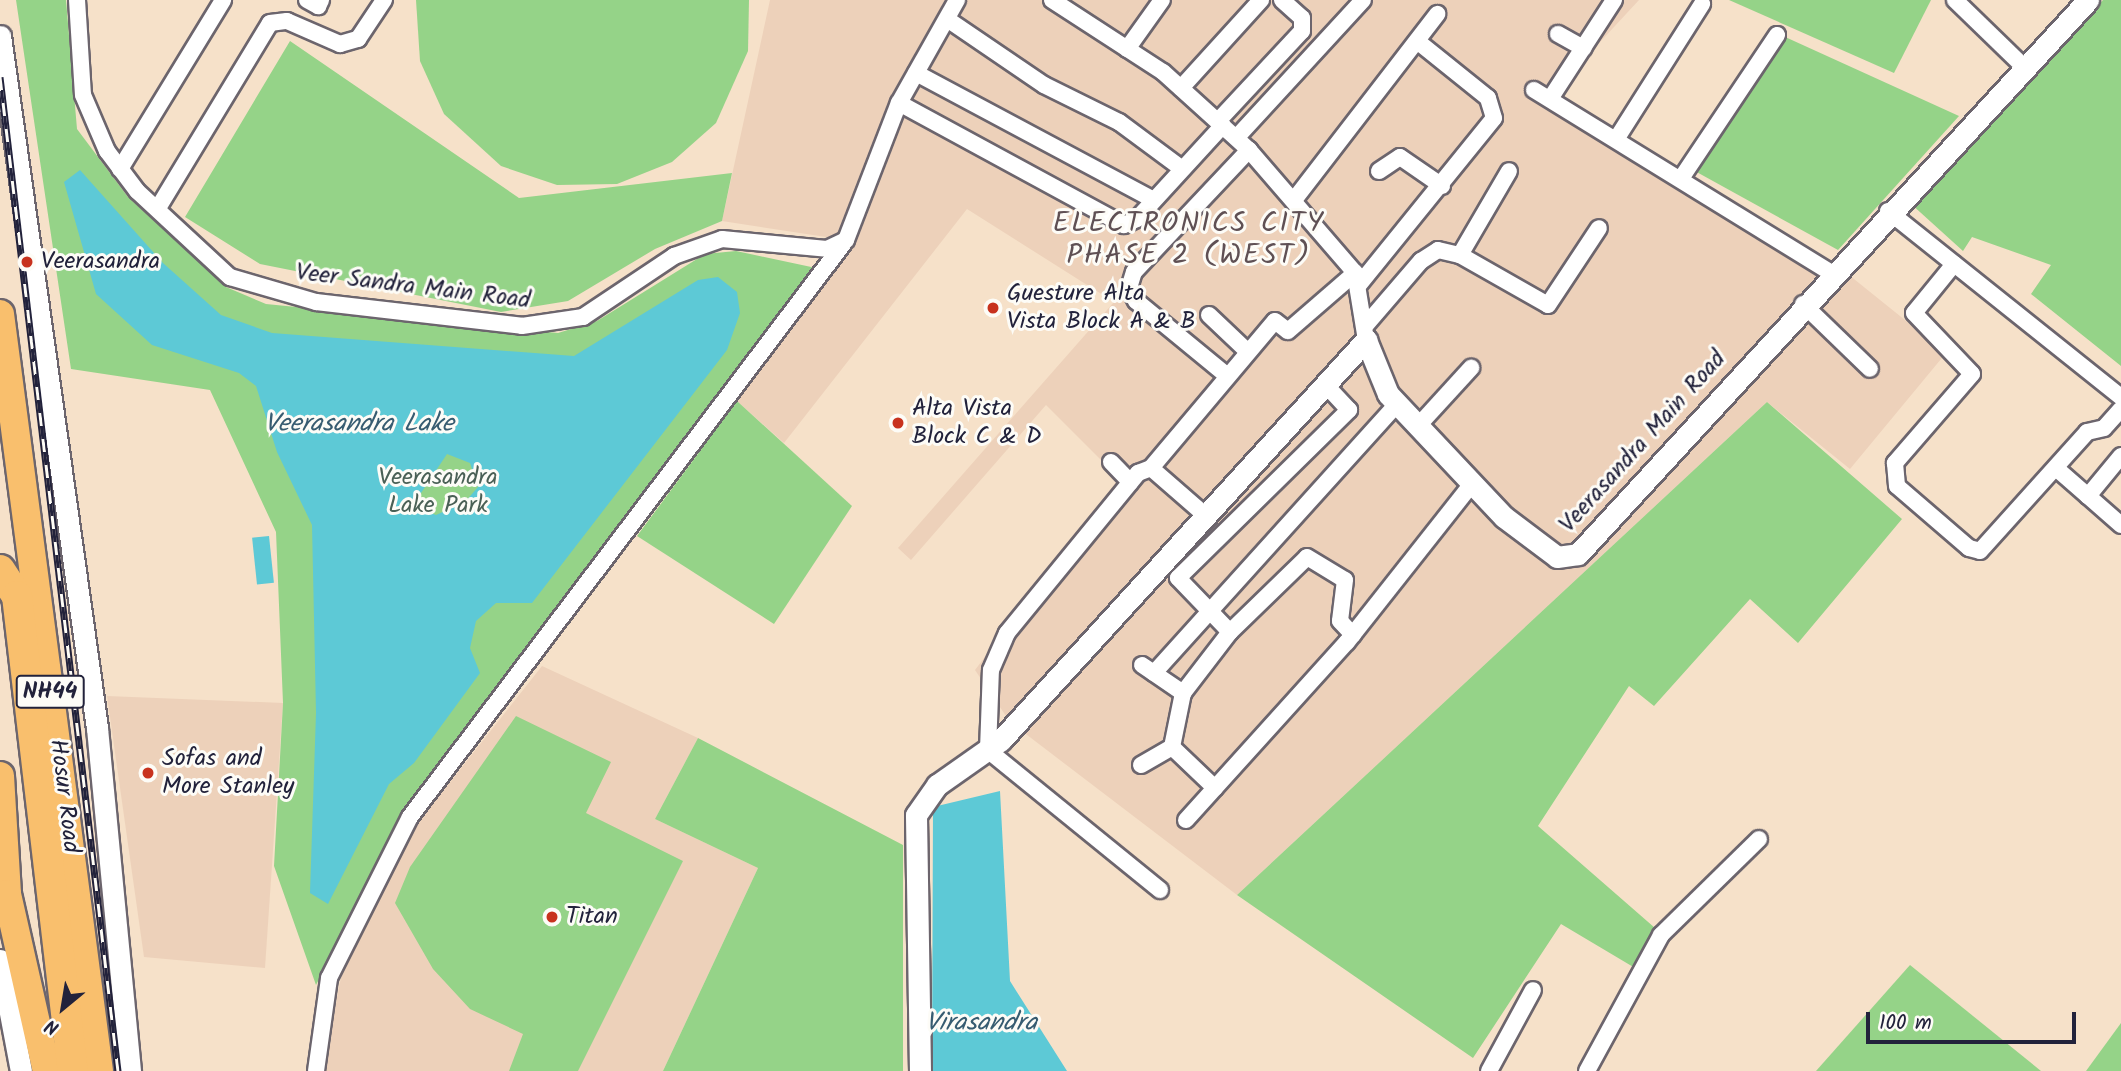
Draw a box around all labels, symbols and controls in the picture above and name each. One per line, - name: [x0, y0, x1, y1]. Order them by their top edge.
- district label: ELECTRONICS CITY PHASE 2 (WEST): [1055, 207, 1323, 273]
- place label: Veerasandra: [41, 248, 160, 276]
- marker: Veerasandra: [19, 254, 35, 270]
- street label: Veer Sandra Main Road: [294, 258, 532, 316]
- place label: Guesture Alta Vista Block A & B: [1007, 280, 1195, 336]
- marker: Guesture Alta Vista Block A & B: [985, 300, 1001, 316]
- street label: Veerasandra Main Road: [1554, 345, 1732, 539]
- place label: Alta Vista Block C & D: [912, 395, 1042, 451]
- water label: Veerasandra Lake: [264, 409, 454, 441]
- marker: Alta Vista Block C & D: [890, 415, 906, 431]
- park label: Veerasandra Lake Park: [378, 464, 498, 520]
- road number: NH44: [15, 672, 85, 712]
- street label: Hosur Road: [43, 737, 85, 855]
- place label: Sofas and More Stanley: [162, 745, 294, 801]
- marker: Sofas and More Stanley: [140, 765, 156, 781]
- place label: Titan: [566, 903, 618, 931]
- marker: Titan: [544, 909, 560, 925]
- north arrow: [28, 973, 98, 1043]
- scale bar: [1869, 998, 2079, 1042]
- text: 100 m: [1879, 1007, 1932, 1040]
- water label: Virasandra: [925, 1008, 1037, 1040]
- text: N: [40, 1010, 65, 1042]

